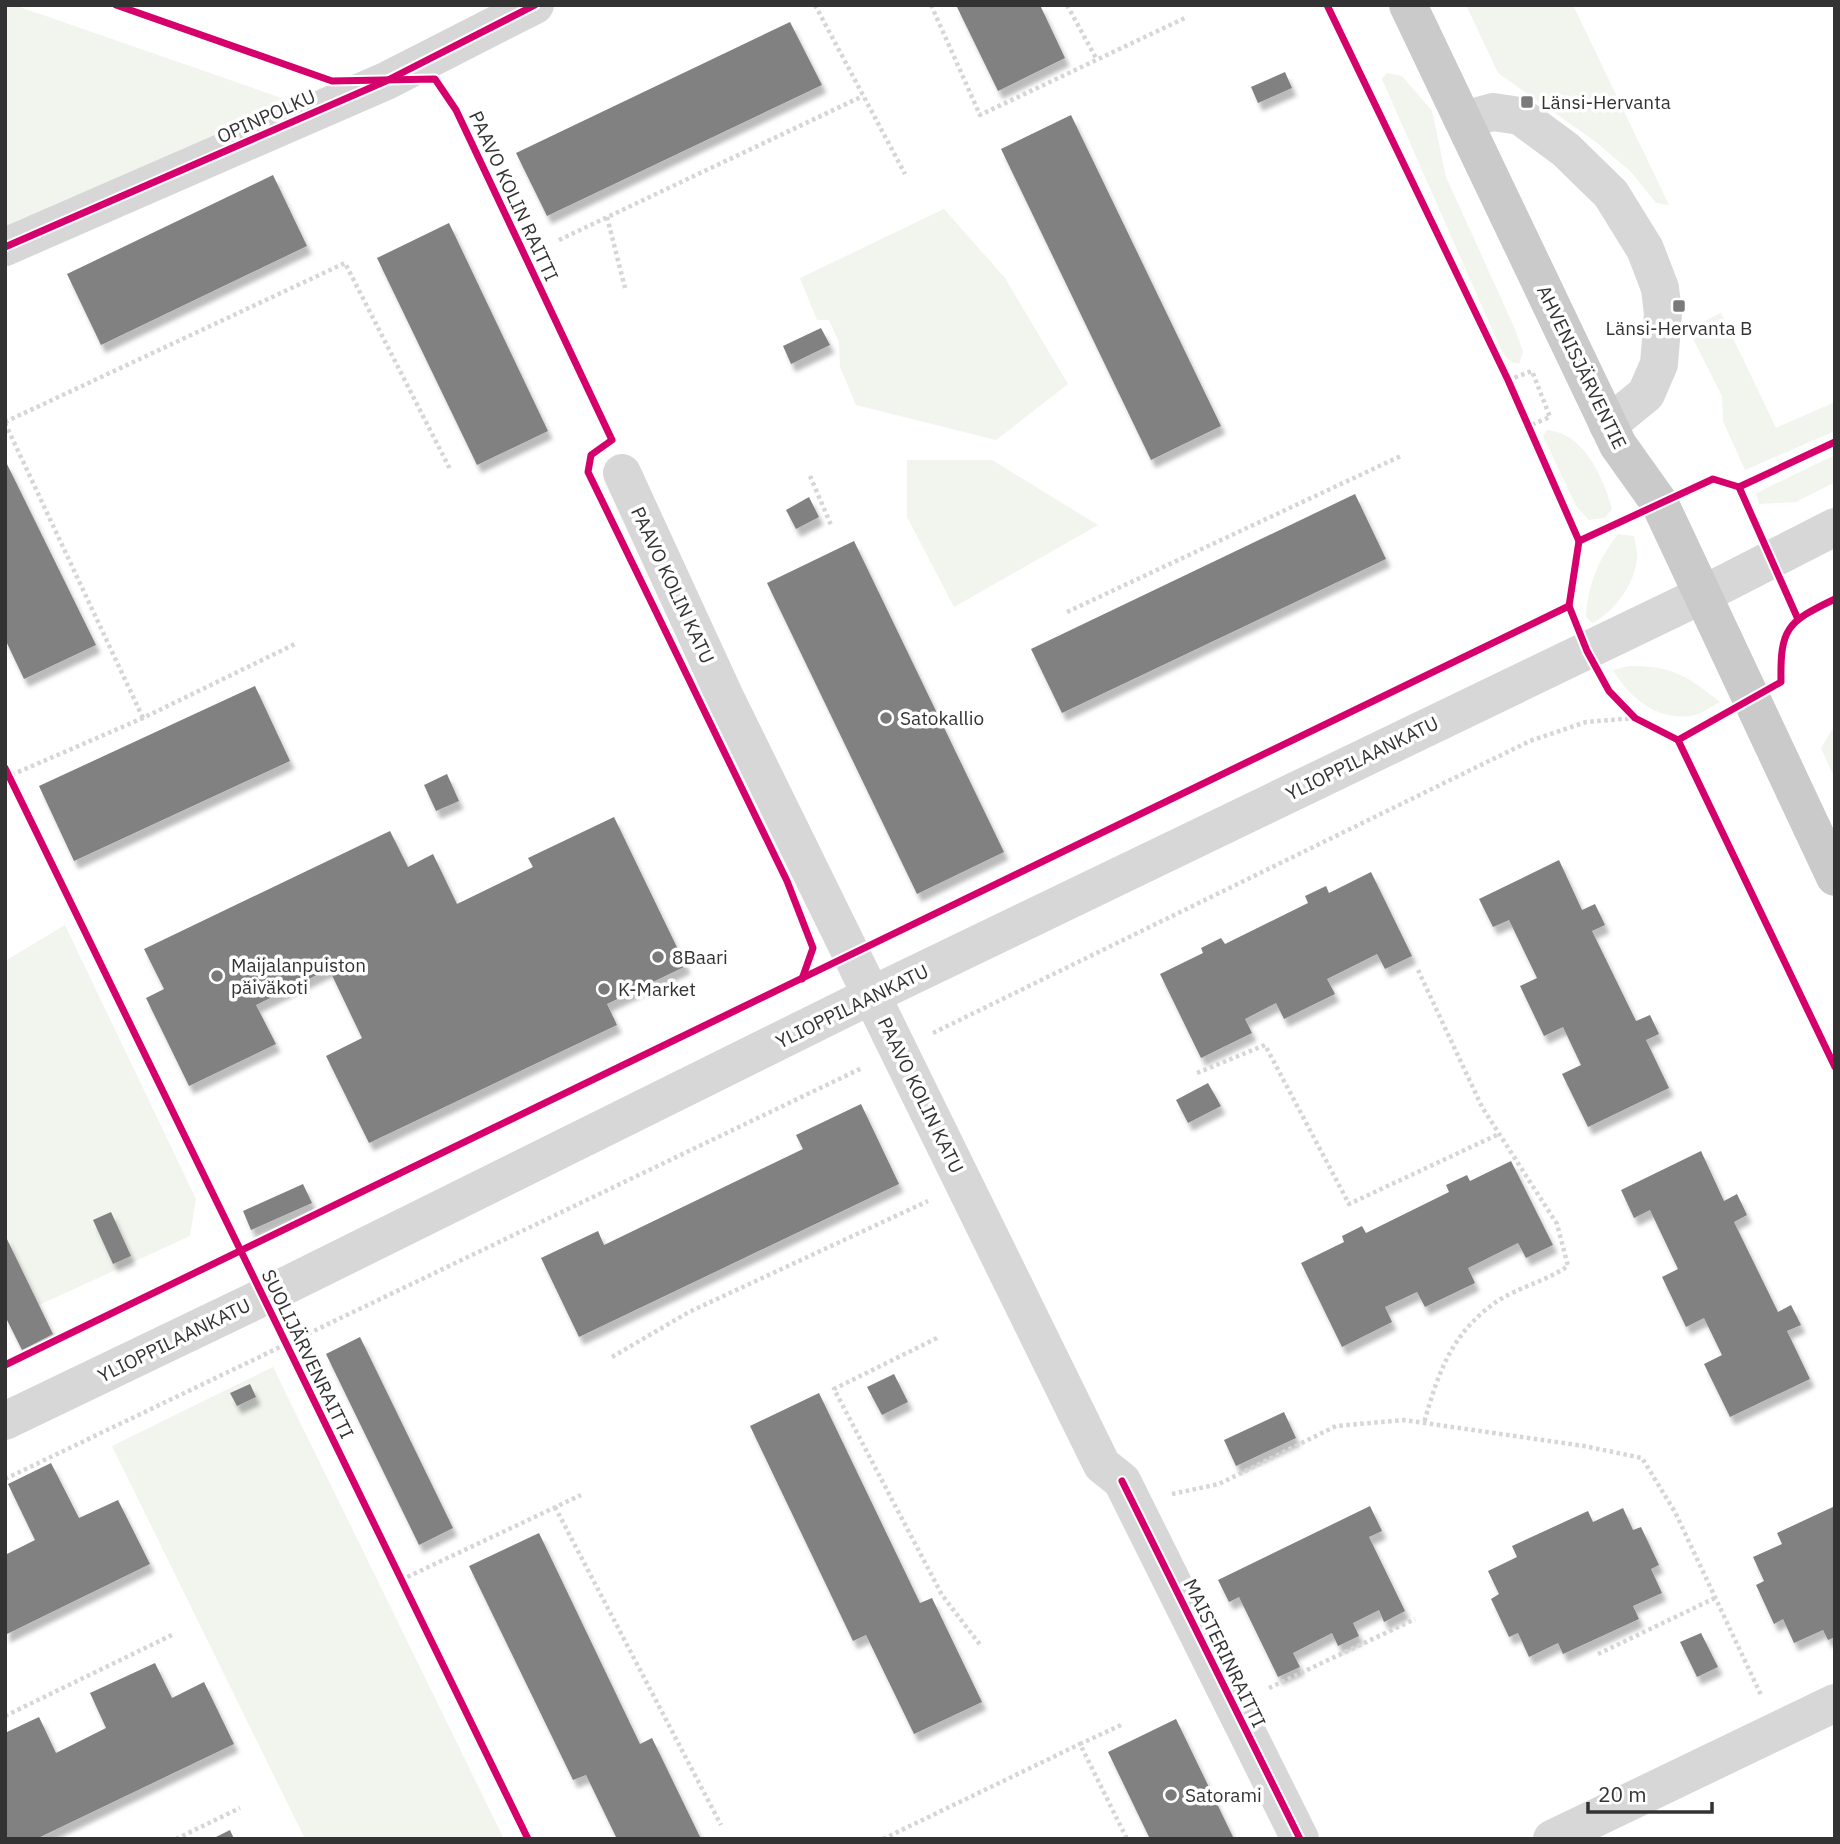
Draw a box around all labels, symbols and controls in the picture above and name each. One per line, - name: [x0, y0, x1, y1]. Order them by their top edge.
- street label: OPINPOLKU: [213, 84, 319, 148]
- place label: Länsi-Hervanta: [1541, 90, 1671, 114]
- marker: Länsi-Hervanta: [1519, 94, 1535, 110]
- street label: PAAVO KOLIN RAITTI: [464, 107, 564, 285]
- street label: AHVENISJÄRVENTIE: [1532, 281, 1632, 453]
- marker: Länsi-Hervanta B: [1671, 298, 1687, 314]
- place label: Länsi-Hervanta B: [1606, 316, 1752, 340]
- street label: PAAVO KOLIN KATU: [626, 503, 720, 667]
- place label: Satokallio: [900, 706, 984, 730]
- marker: Satokallio: [878, 710, 894, 726]
- street label: YLIOPPILAANKATU: [1282, 711, 1442, 805]
- place label: 8Baari: [672, 945, 728, 969]
- marker: 8Baari: [650, 949, 666, 965]
- place label: Maijalanpuiston päiväkoti: [231, 953, 366, 999]
- street label: YLIOPPILAANKATU: [772, 959, 932, 1053]
- marker: Maijalanpuiston päiväkoti: [209, 968, 225, 984]
- place label: K-Market: [618, 977, 696, 1001]
- marker: K-Market: [596, 981, 612, 997]
- street label: PAAVO KOLIN KATU: [873, 1013, 969, 1177]
- street label: SUOLIJÄRVENRAITTI: [257, 1265, 359, 1443]
- street label: YLIOPPILAANKATU: [94, 1293, 254, 1387]
- street label: MAISTERINRAITTI: [1179, 1575, 1271, 1731]
- scale bar: [1588, 1770, 1712, 1814]
- text: 20 m: [1598, 1780, 1647, 1808]
- place label: Satorami: [1185, 1783, 1262, 1807]
- marker: Satorami: [1163, 1787, 1179, 1803]

